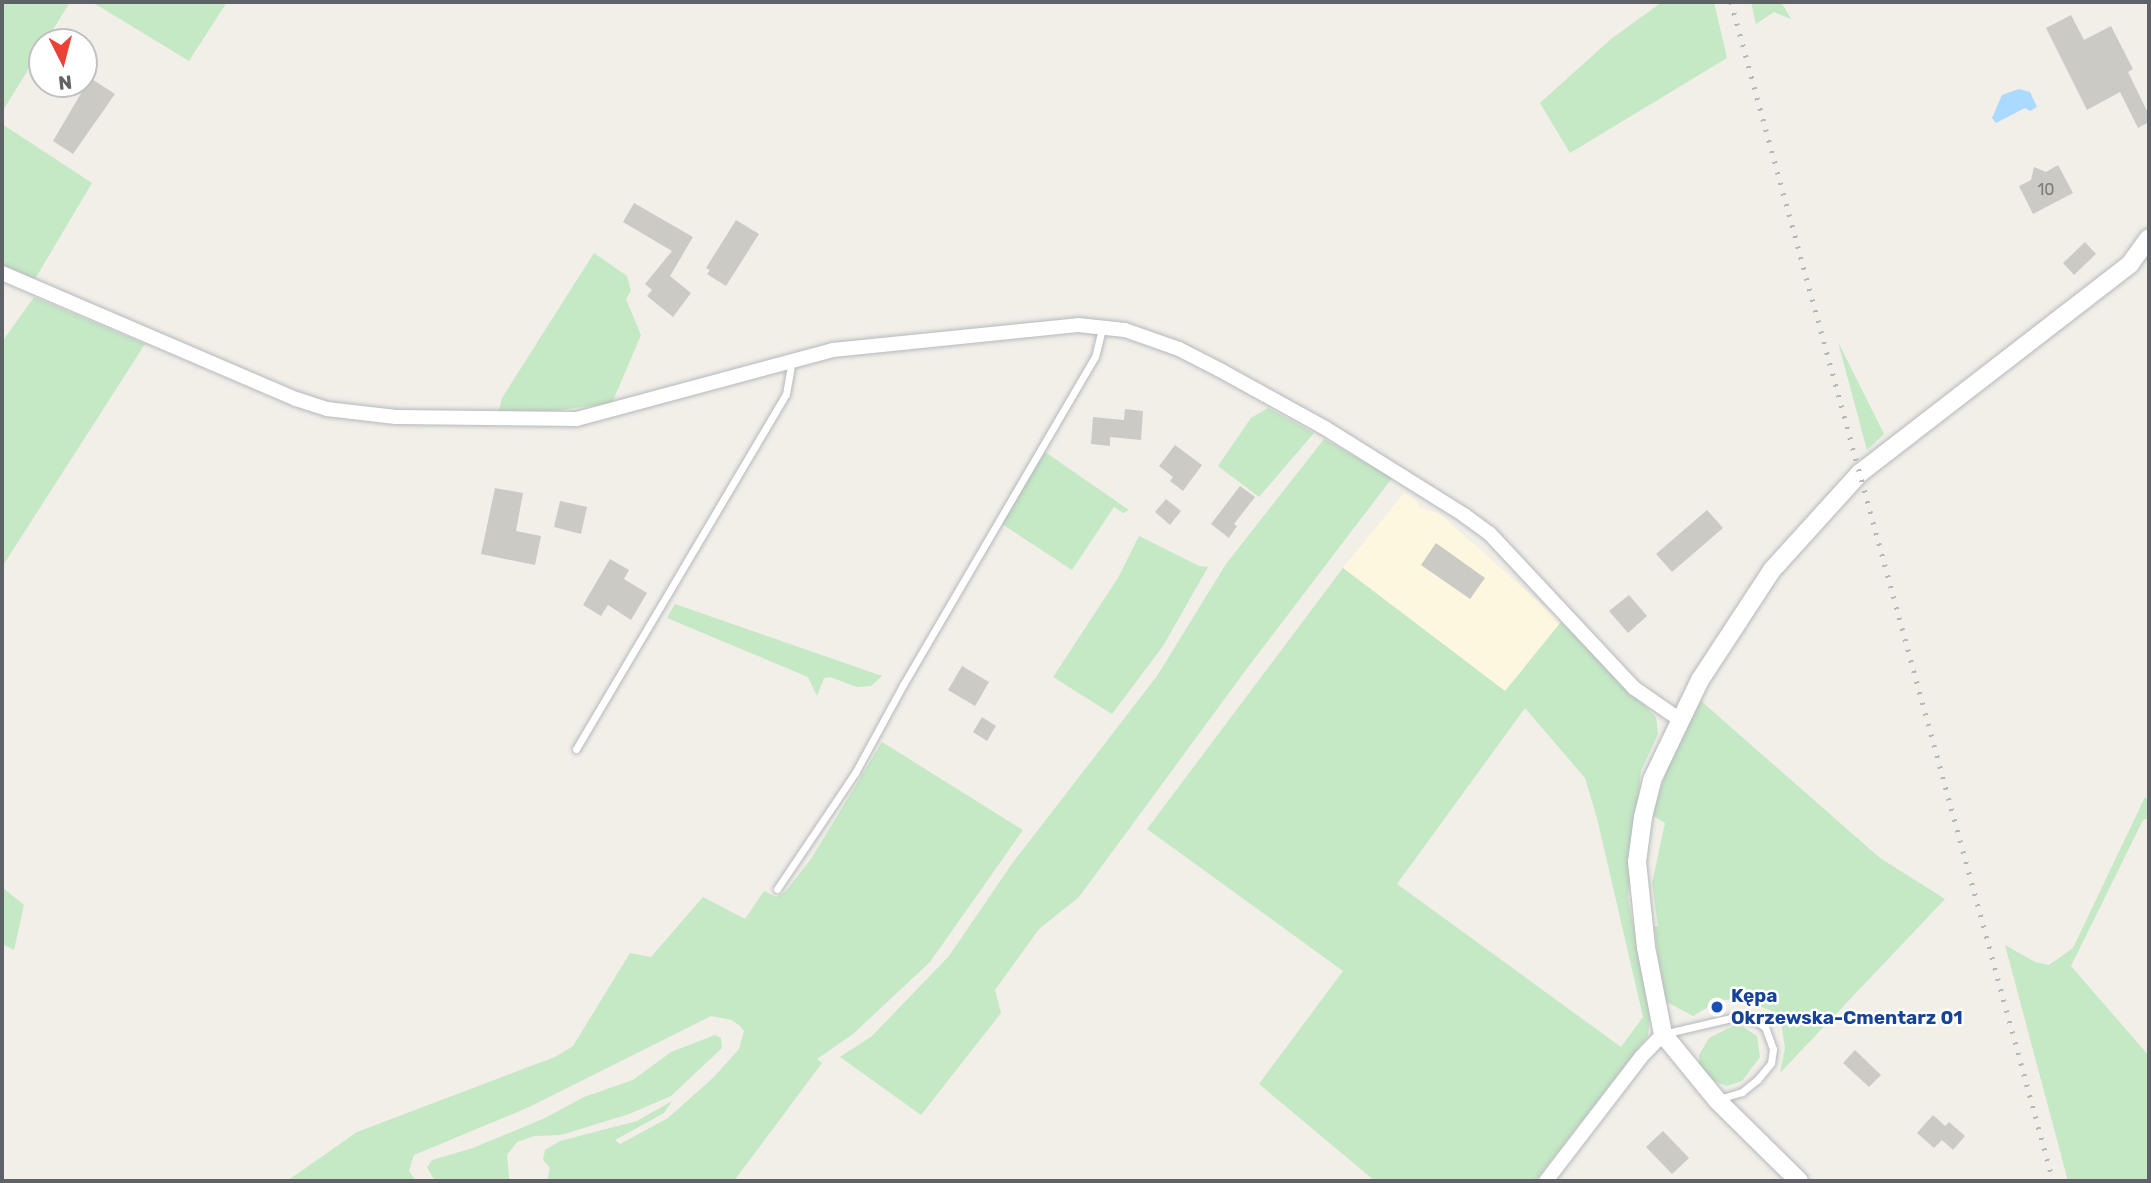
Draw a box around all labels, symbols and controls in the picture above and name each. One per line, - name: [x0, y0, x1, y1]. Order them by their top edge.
- north arrow: [28, 28, 98, 98]
- text: N: [57, 70, 73, 95]
- house number: 10: [2037, 180, 2055, 200]
- place label: Kępa Okrzewska-Cmentarz 01: [1731, 985, 1963, 1029]
- marker: Kępa Okrzewska-Cmentarz 01: [1709, 999, 1725, 1015]

